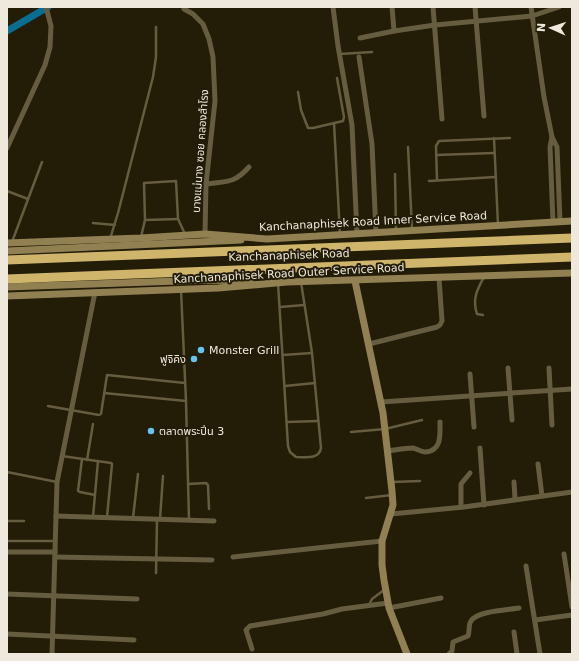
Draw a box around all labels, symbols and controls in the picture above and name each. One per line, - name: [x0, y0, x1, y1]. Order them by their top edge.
- north arrow: [531, 8, 571, 48]
- text: N: [535, 23, 548, 32]
- street label: บางแม่นาง ซอย คลองสำโรง: [190, 89, 211, 213]
- street label: Kanchanaphisek Road Inner Service Road: [259, 209, 487, 234]
- street label: Kanchanaphisek Road: [228, 247, 350, 264]
- street label: Kanchanaphisek Road Outer Service Road: [173, 261, 405, 286]
- place label: Monster Grill: [209, 344, 279, 357]
- marker: Monster Grill: [196, 345, 206, 355]
- place label: ฟูจิคิง: [160, 353, 186, 366]
- marker: ฟูจิคิง: [189, 354, 199, 364]
- place label: ตลาดพระปิ่น 3: [159, 424, 224, 438]
- marker: ตลาดพระปิ่น 3: [146, 426, 156, 436]

